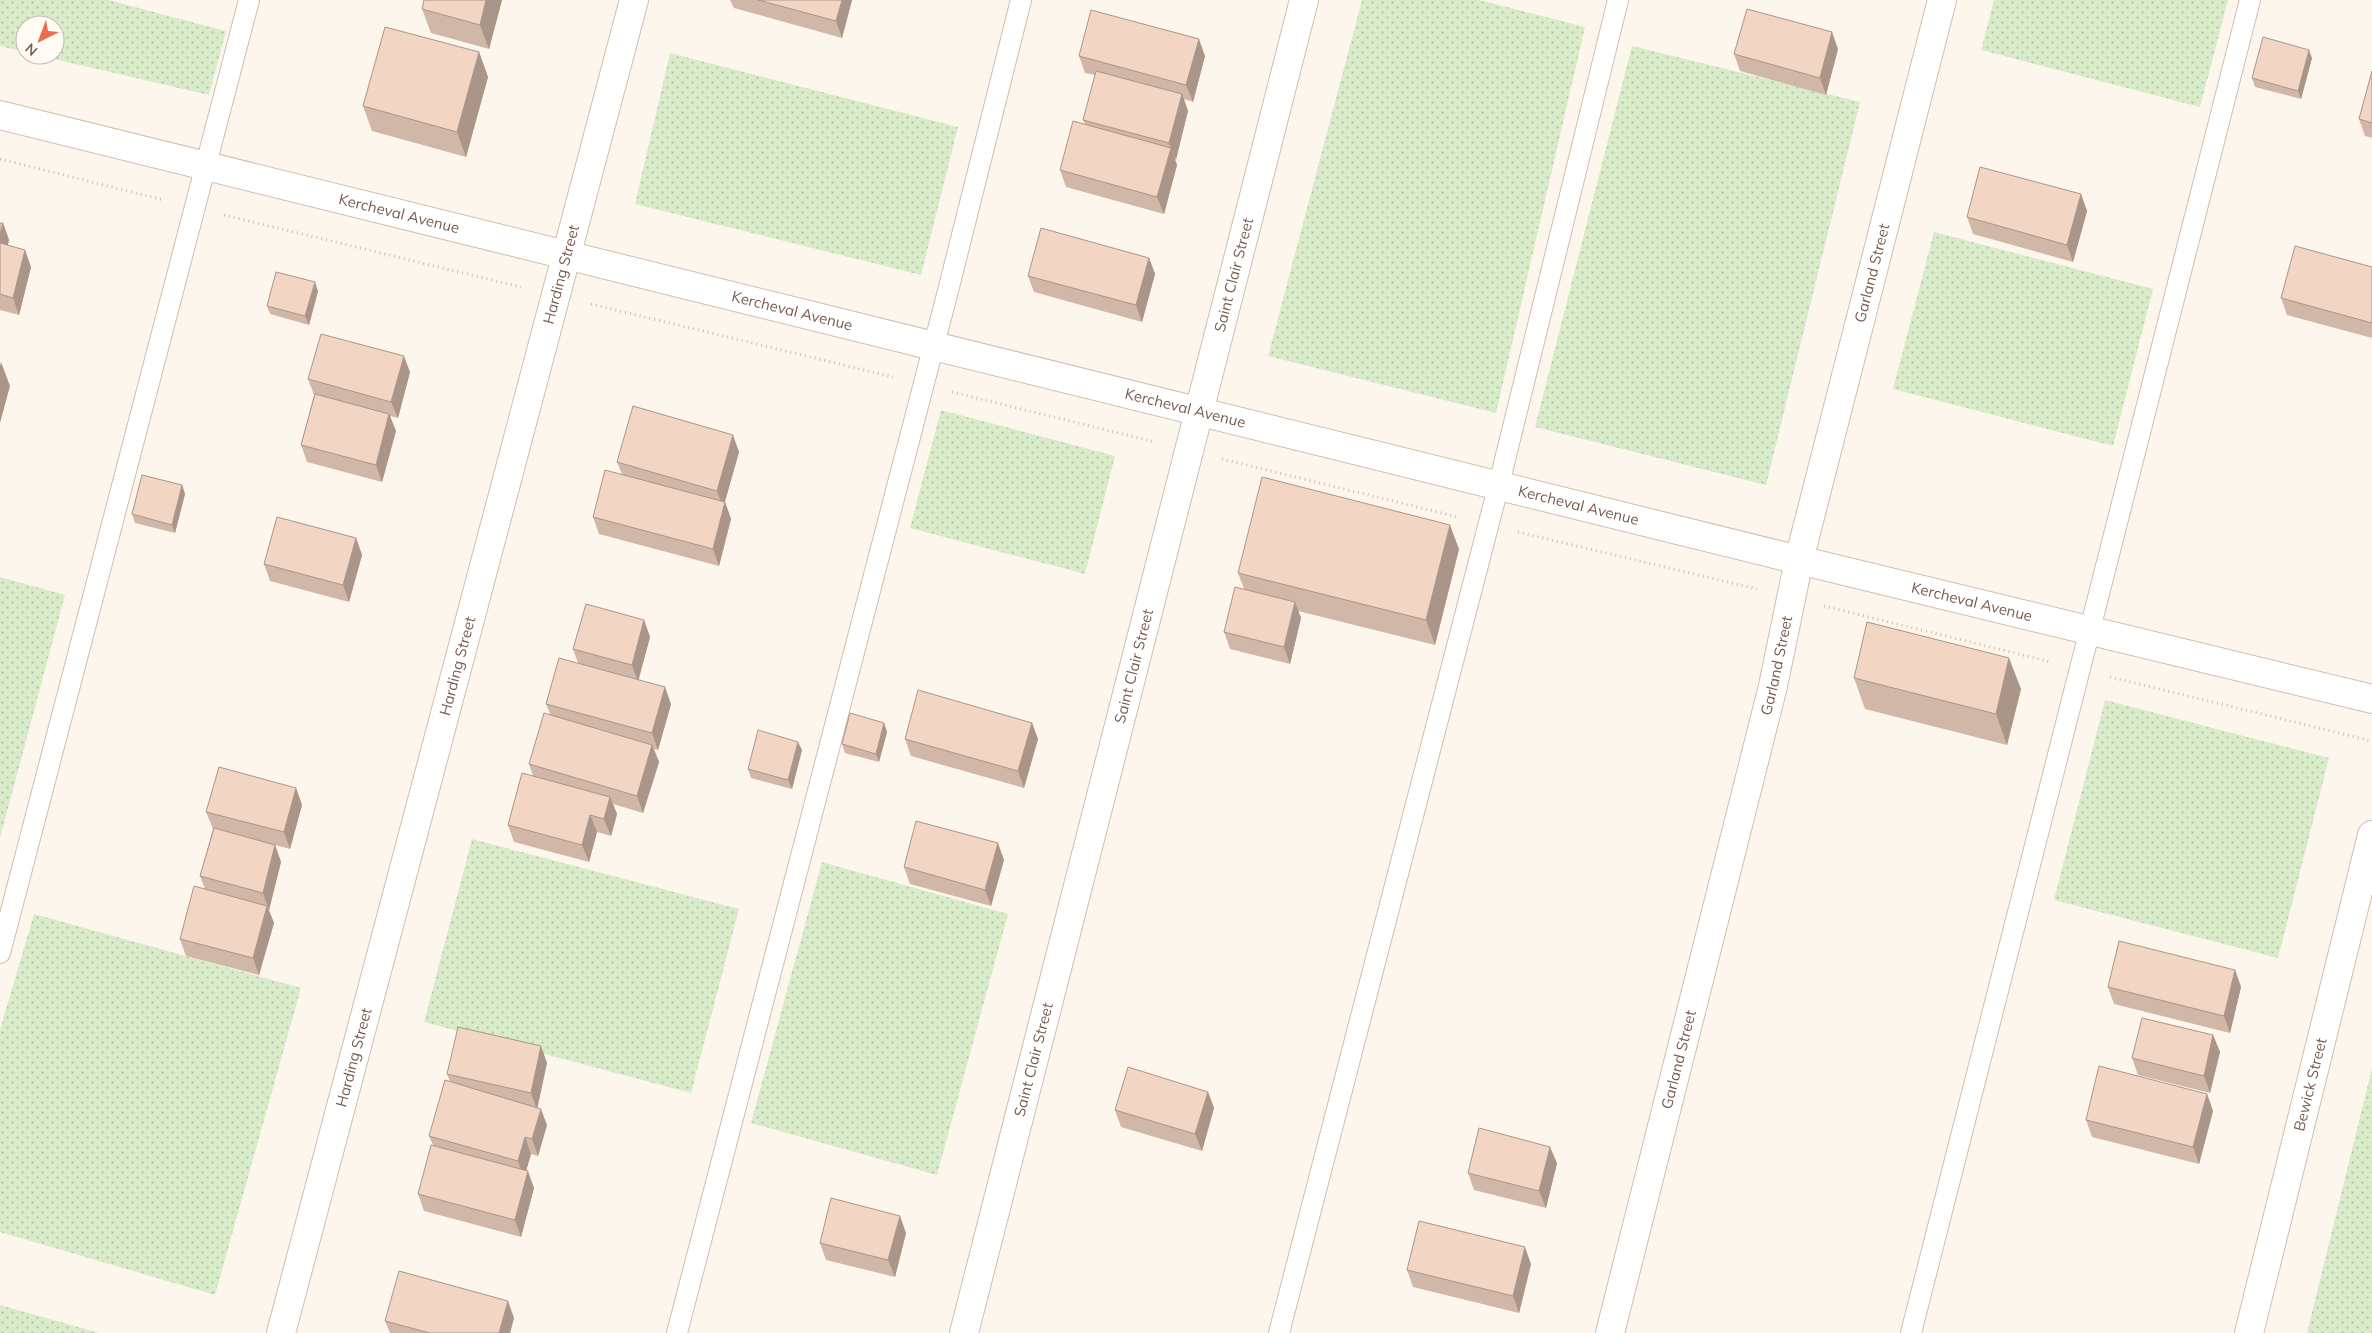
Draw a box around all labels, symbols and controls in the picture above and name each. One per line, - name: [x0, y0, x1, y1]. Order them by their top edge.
- north arrow: [15, 15, 65, 65]
- text: N: [21, 39, 41, 60]
- street label: Kercheval Avenue: [337, 189, 461, 237]
- street label: Saint Clair Street: [1210, 216, 1257, 334]
- street label: Garland Street: [1850, 222, 1894, 324]
- street label: Harding Street: [539, 223, 583, 326]
- street label: Kercheval Avenue: [730, 286, 855, 335]
- street label: Kercheval Avenue: [1123, 384, 1248, 432]
- street label: Kercheval Avenue: [1516, 481, 1641, 529]
- street label: Kercheval Avenue: [1909, 578, 2034, 625]
- street label: Saint Clair Street: [1110, 607, 1157, 725]
- street label: Harding Street: [435, 614, 479, 717]
- street label: Garland Street: [1756, 614, 1796, 717]
- street label: Saint Clair Street: [1010, 1000, 1057, 1119]
- street label: Harding Street: [331, 1006, 376, 1109]
- street label: Garland Street: [1657, 1008, 1700, 1111]
- street label: Bewick Street: [2289, 1036, 2331, 1133]

